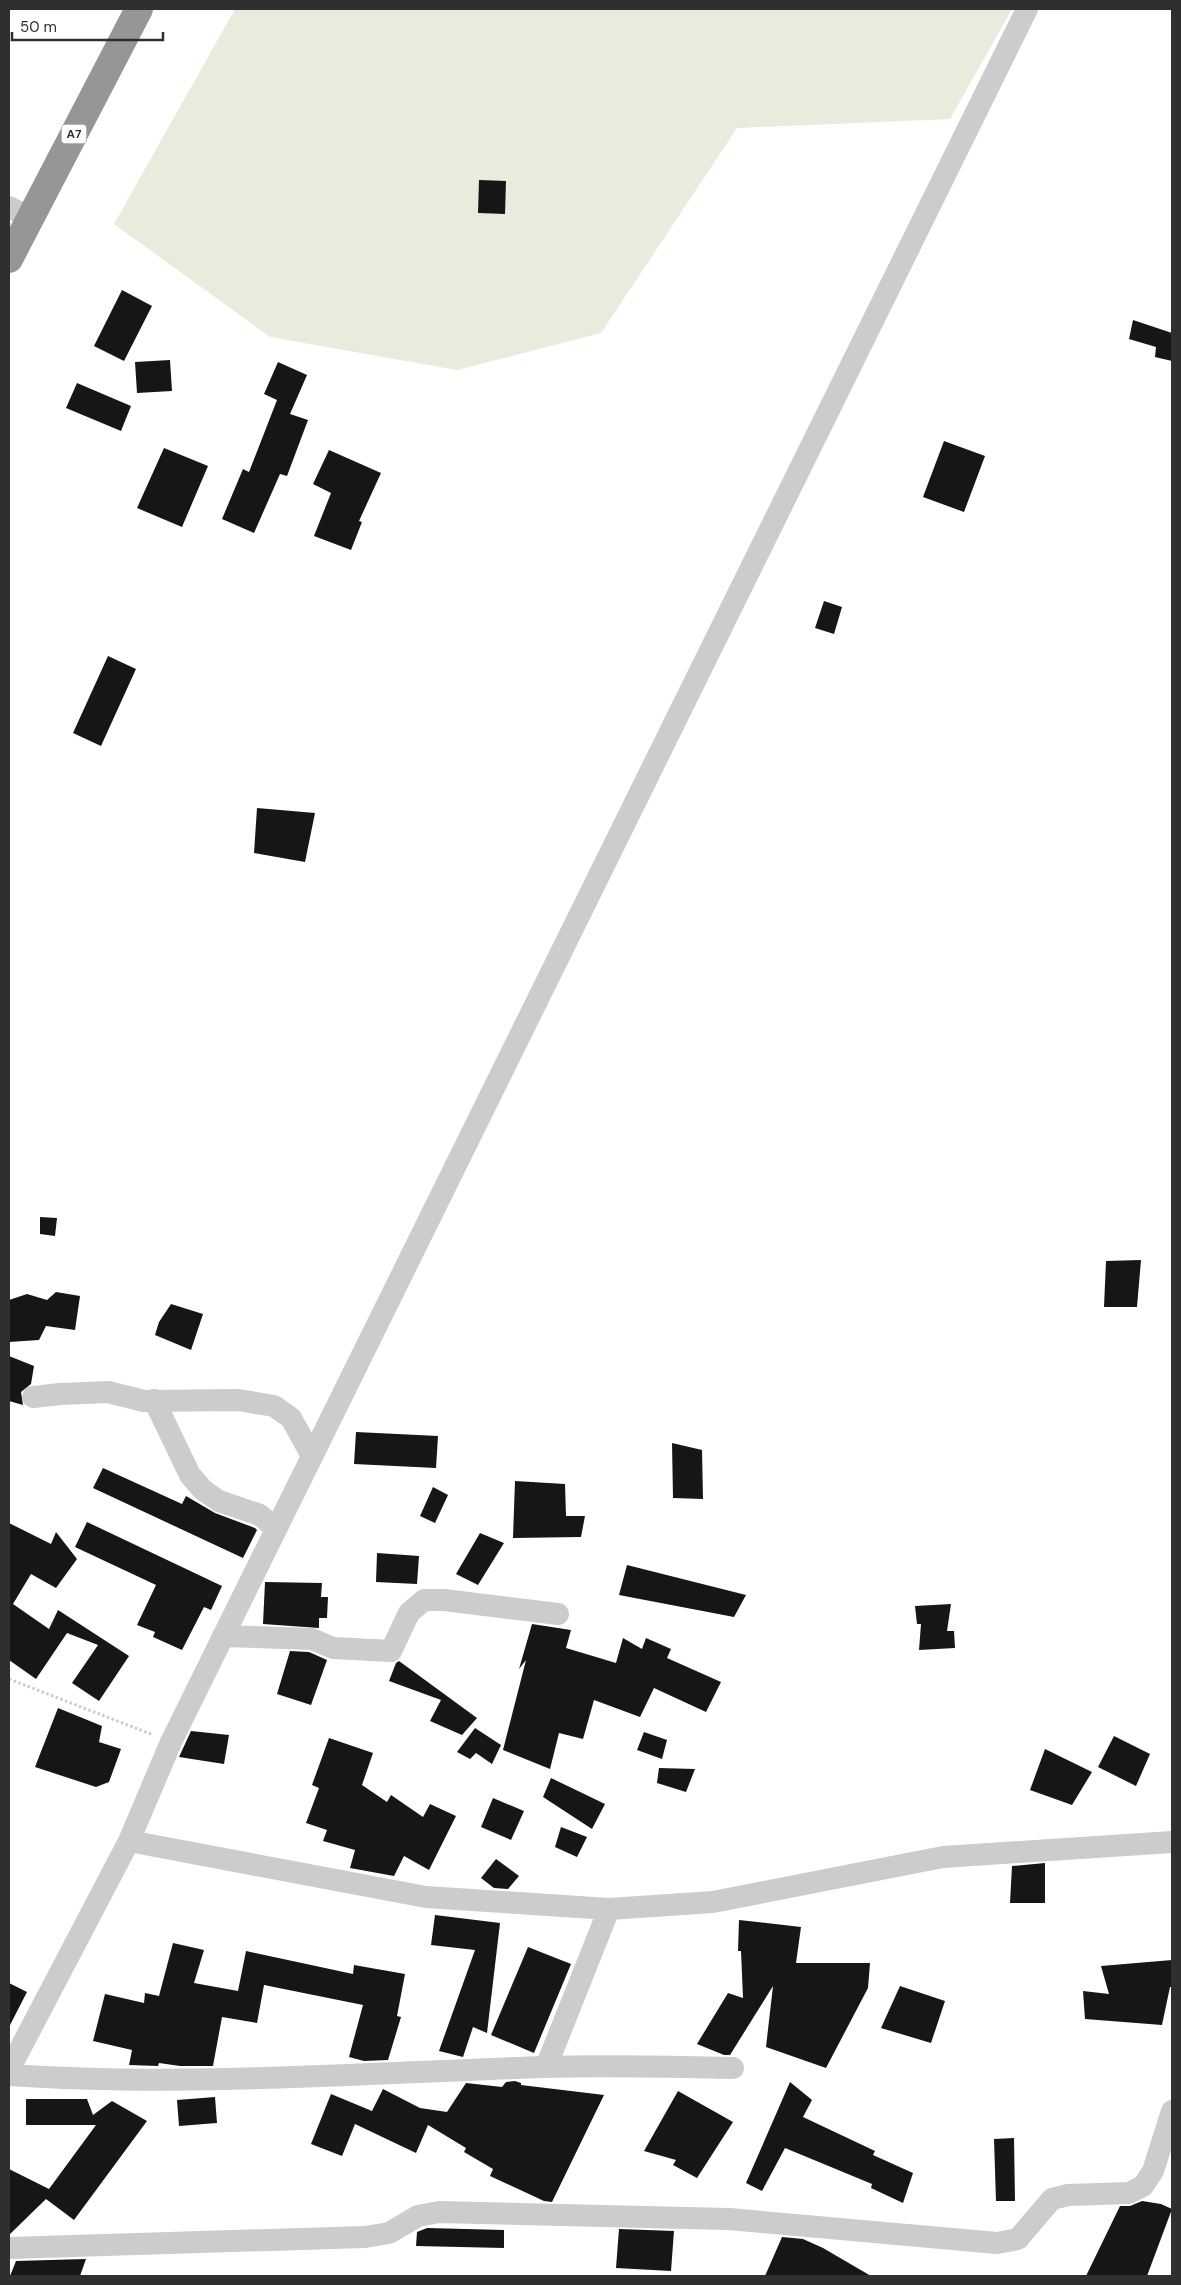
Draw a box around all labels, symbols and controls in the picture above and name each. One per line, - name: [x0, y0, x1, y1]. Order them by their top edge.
- scale bar: [12, 10, 164, 42]
- text: 50 m: [20, 17, 57, 37]
- road number: A7: [62, 125, 86, 144]

